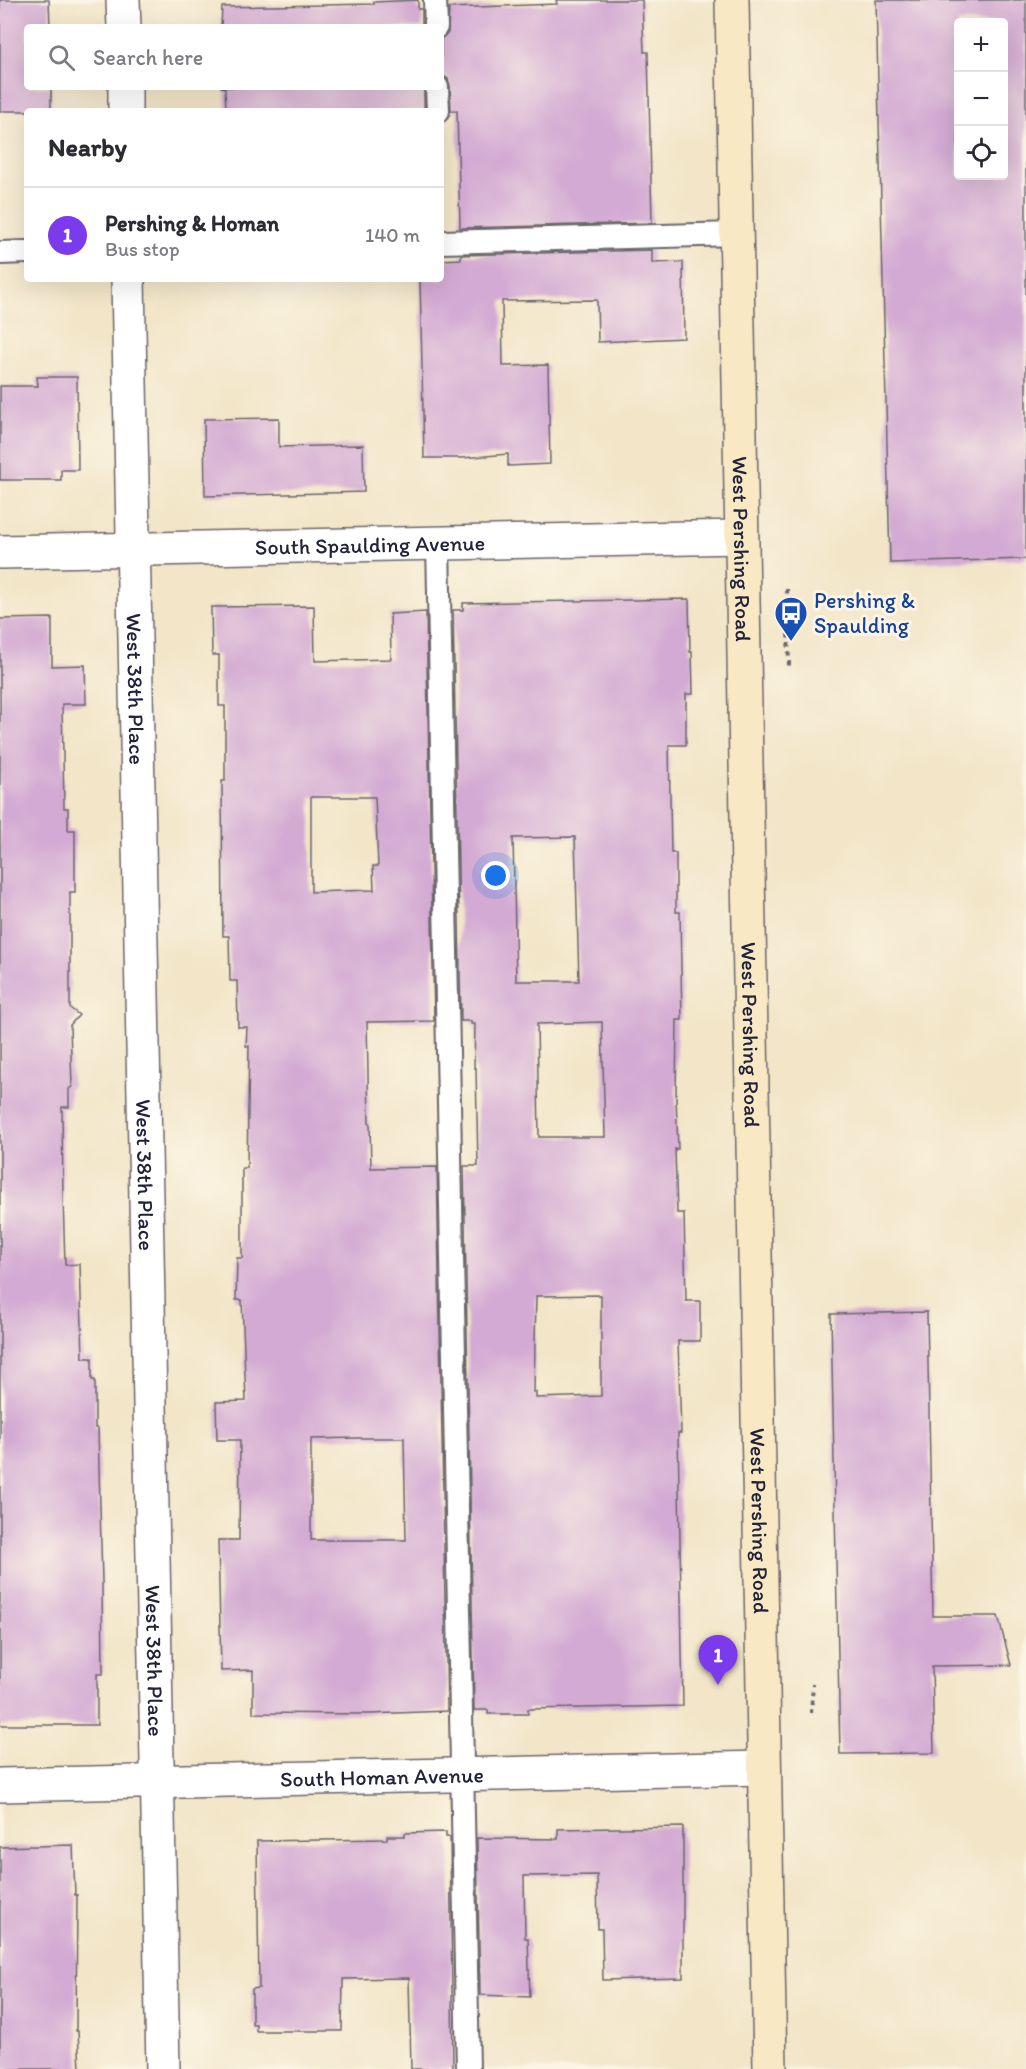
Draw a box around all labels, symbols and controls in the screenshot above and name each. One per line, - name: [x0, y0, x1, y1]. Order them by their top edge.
- map controls: [954, 18, 1008, 180]
- button: +: [954, 18, 1008, 72]
- search box: [24, 24, 444, 90]
- icon: search: [45, 41, 78, 74]
- text: Search here: [93, 44, 203, 71]
- button: −: [954, 72, 1008, 126]
- button: locate: [954, 126, 1008, 180]
- text: Nearby: [48, 131, 127, 163]
- text: Pershing & Homan: [105, 210, 279, 237]
- text: 1: [63, 223, 72, 247]
- text: 140 m: [365, 223, 420, 247]
- text: Bus stop: [105, 237, 180, 261]
- street label: West Pershing Road: [726, 456, 757, 642]
- street label: South Spaulding Avenue: [255, 529, 485, 561]
- place label: Pershing & Spaulding: [814, 587, 915, 639]
- bus stop icon: Pershing & Spaulding: [773, 595, 809, 642]
- street label: West 38th Place: [121, 613, 150, 765]
- your location: [481, 861, 510, 890]
- street label: West Pershing Road: [735, 942, 766, 1128]
- street label: West 38th Place: [130, 1099, 160, 1251]
- street label: West Pershing Road: [744, 1428, 775, 1614]
- street label: West 38th Place: [140, 1585, 169, 1737]
- pin: 1: [698, 1636, 738, 1685]
- street label: South Homan Avenue: [280, 1761, 484, 1793]

